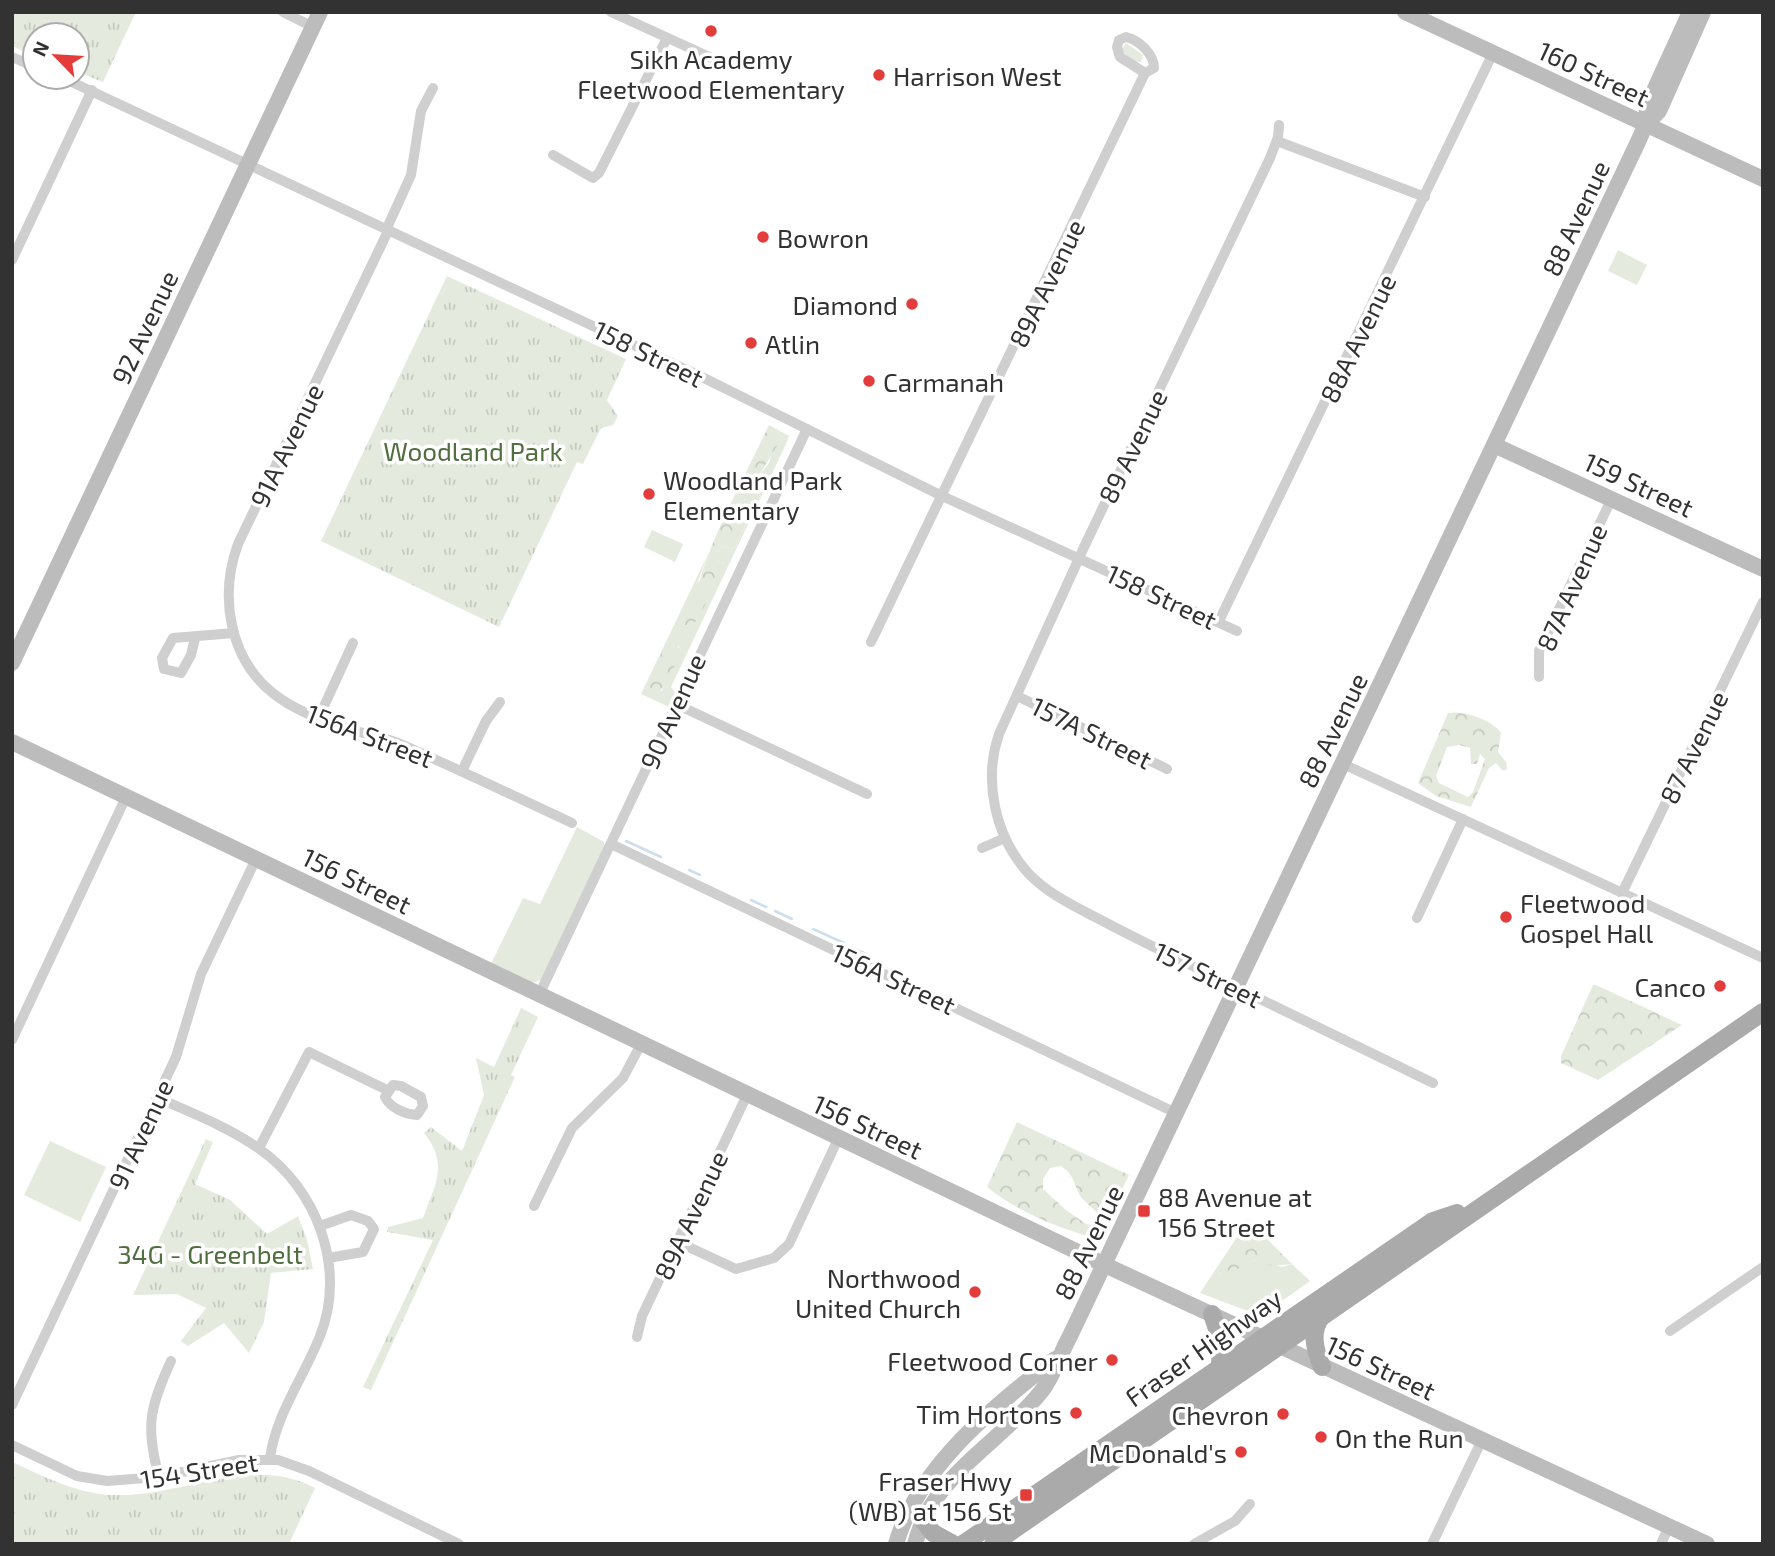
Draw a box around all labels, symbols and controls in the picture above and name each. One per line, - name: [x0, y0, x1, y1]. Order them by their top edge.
- north arrow: [21, 21, 91, 91]
- marker: Sikh Academy Fleetwood Elementary: [703, 23, 719, 39]
- street label: 160 Street: [1534, 34, 1655, 112]
- text: N: [27, 38, 53, 60]
- place label: Sikh Academy Fleetwood Elementary: [577, 43, 845, 104]
- place label: Harrison West: [893, 60, 1062, 91]
- marker: Harrison West: [871, 67, 887, 83]
- street label: 88 Avenue: [1535, 155, 1615, 281]
- street label: 89A Avenue: [1002, 214, 1090, 352]
- place label: Bowron: [777, 222, 869, 253]
- marker: Bowron: [755, 229, 771, 245]
- street label: 92 Avenue: [104, 265, 184, 389]
- street label: 88A Avenue: [1313, 269, 1401, 407]
- place label: Diamond: [792, 289, 898, 320]
- marker: Diamond: [904, 296, 920, 312]
- street label: 158 Street: [589, 313, 709, 393]
- place label: Atlin: [765, 328, 820, 359]
- marker: Atlin: [743, 335, 759, 351]
- place label: Carmanah: [883, 366, 1004, 397]
- marker: Carmanah: [861, 373, 877, 389]
- street label: 91A Avenue: [243, 378, 329, 512]
- street label: 89 Avenue: [1091, 384, 1173, 508]
- park label: Woodland Park: [383, 435, 563, 466]
- street label: 159 Street: [1579, 445, 1699, 523]
- place label: Woodland Park Elementary: [663, 464, 843, 525]
- marker: Woodland Park Elementary: [641, 486, 657, 502]
- street label: 87A Avenue: [1529, 519, 1613, 655]
- street label: 158 Street: [1102, 557, 1222, 635]
- street label: 90 Avenue: [633, 649, 711, 773]
- street label: 88 Avenue: [1291, 668, 1373, 792]
- street label: 87 Avenue: [1652, 686, 1734, 808]
- street label: 157A Street: [1027, 690, 1157, 775]
- street label: 156A Street: [302, 697, 438, 773]
- street label: 156 Street: [298, 840, 417, 920]
- place label: Fleetwood Gospel Hall: [1520, 887, 1654, 948]
- marker: Fleetwood Gospel Hall: [1498, 909, 1514, 925]
- street label: 157 Street: [1149, 935, 1267, 1013]
- street label: 156A Street: [827, 936, 961, 1020]
- place label: Canco: [1635, 971, 1706, 1002]
- marker: Canco: [1712, 978, 1728, 994]
- street label: 91 Avenue: [101, 1074, 179, 1194]
- street label: 156 Street: [808, 1087, 928, 1165]
- street label: 89A Avenue: [647, 1146, 733, 1284]
- street label: 88 Avenue: [1047, 1180, 1129, 1304]
- place label: 88 Avenue at 156 Street: [1158, 1181, 1312, 1242]
- marker: 88 Avenue at 156 Street: [1136, 1203, 1152, 1219]
- park label: 34G - Greenbelt: [117, 1238, 303, 1269]
- place label: Northwood United Church: [795, 1262, 961, 1323]
- street label: Fraser Highway: [1119, 1281, 1287, 1412]
- marker: Northwood United Church: [967, 1284, 983, 1300]
- street label: 156 Street: [1321, 1328, 1441, 1406]
- place label: Fleetwood Corner: [887, 1345, 1098, 1376]
- marker: Fleetwood Corner: [1104, 1352, 1120, 1368]
- place label: Tim Hortons: [916, 1398, 1062, 1429]
- place label: Chevron: [1171, 1399, 1269, 1430]
- marker: Tim Hortons: [1068, 1405, 1084, 1421]
- marker: Chevron: [1275, 1406, 1291, 1422]
- place label: On the Run: [1335, 1422, 1464, 1453]
- marker: On the Run: [1313, 1429, 1329, 1445]
- place label: McDonald's: [1089, 1437, 1227, 1468]
- marker: McDonald's: [1233, 1444, 1249, 1460]
- street label: 154 Street: [138, 1445, 260, 1495]
- place label: Fraser Hwy (WB) at 156 St: [849, 1465, 1012, 1526]
- marker: Fraser Hwy (WB) at 156 St: [1018, 1487, 1034, 1503]

